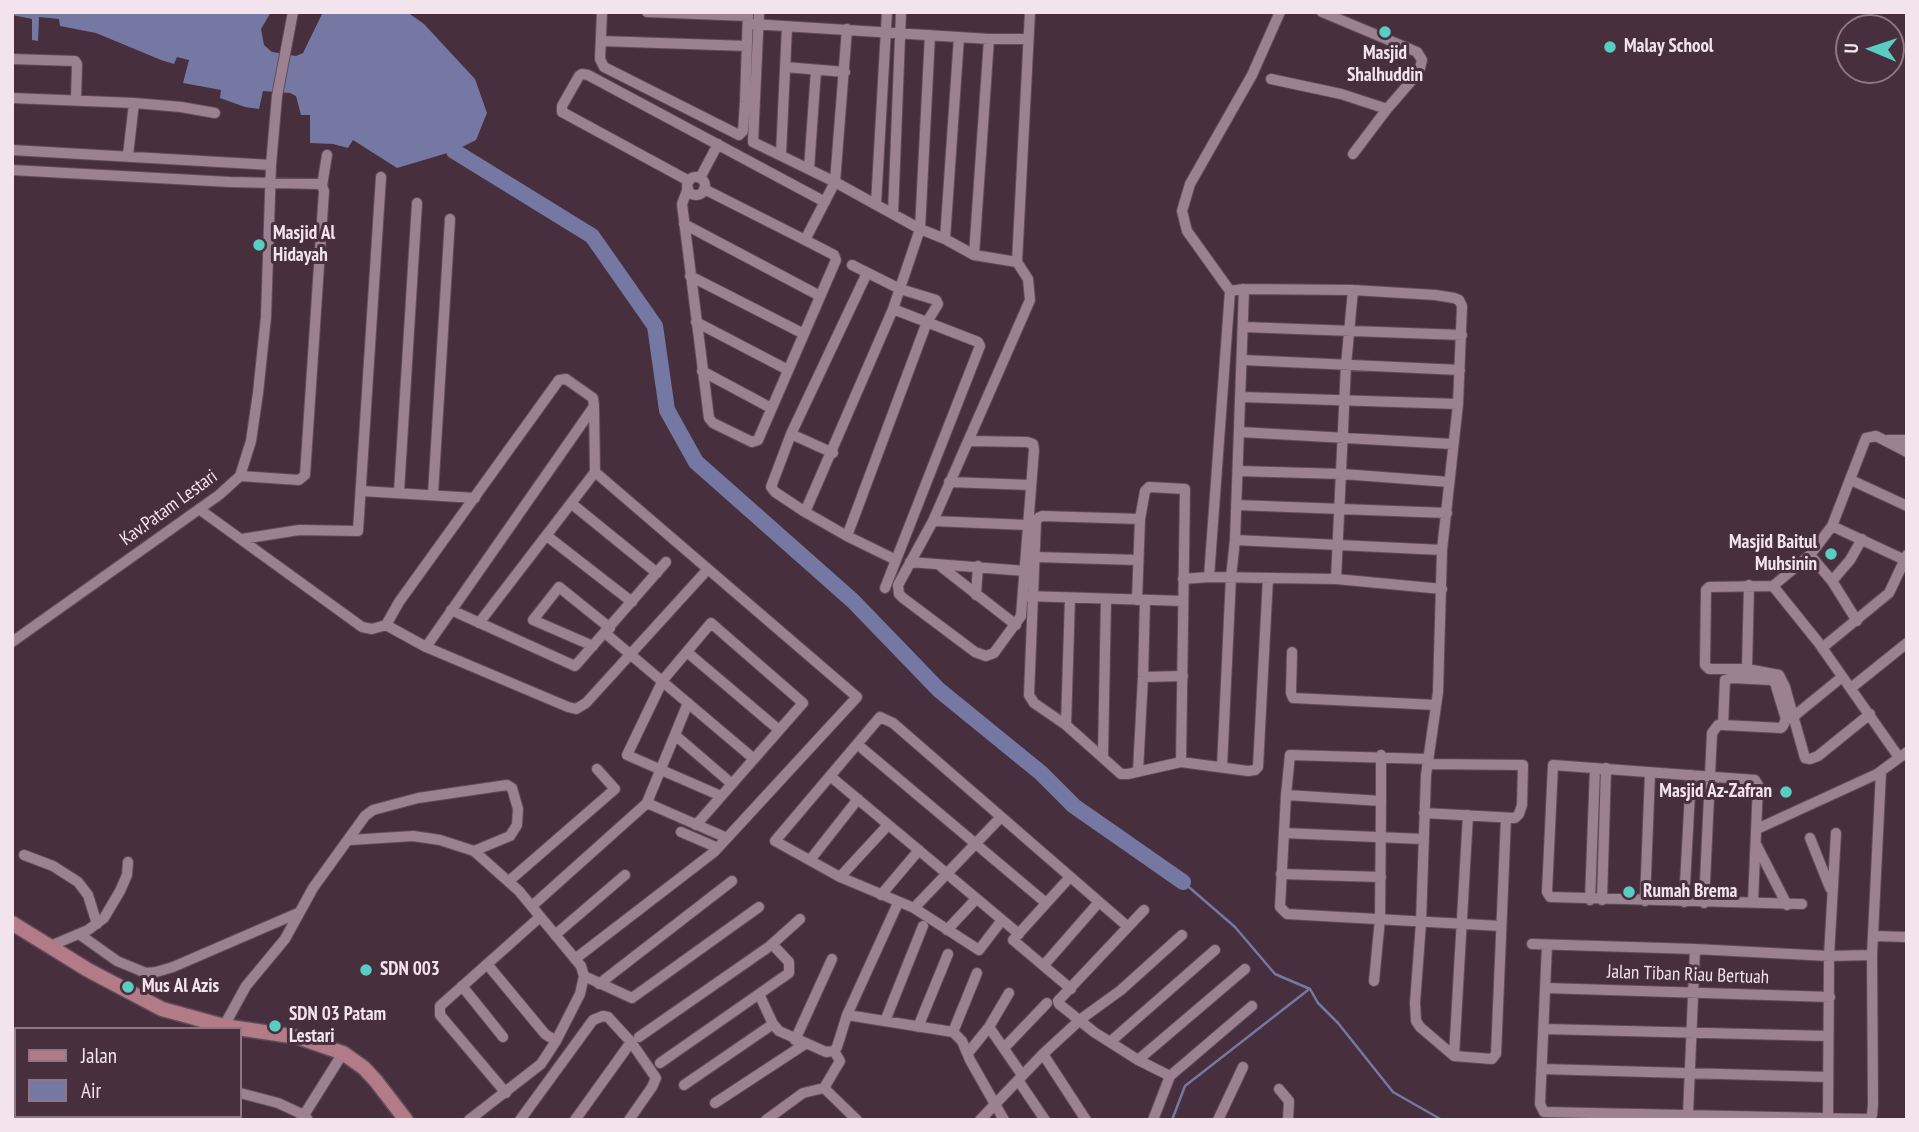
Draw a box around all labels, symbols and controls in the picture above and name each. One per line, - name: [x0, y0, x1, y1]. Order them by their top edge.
- north arrow: [1835, 14, 1905, 84]
- marker: Masjid Shalhuddin: [1377, 24, 1393, 40]
- place label: Malay School: [1624, 36, 1713, 58]
- marker: Malay School: [1602, 39, 1618, 55]
- place label: Masjid Shalhuddin: [1347, 43, 1423, 87]
- text: U: [1839, 43, 1863, 54]
- place label: Masjid Al Hidayah: [273, 223, 335, 267]
- marker: Masjid Al Hidayah: [251, 237, 267, 253]
- street label: Kav.Patam Lestari: [116, 465, 222, 551]
- place label: Masjid Baitul Muhsinin: [1729, 532, 1817, 576]
- marker: Masjid Baitul Muhsinin: [1823, 546, 1839, 562]
- place label: Masjid Az-Zafran: [1659, 781, 1772, 803]
- marker: Masjid Az-Zafran: [1778, 784, 1794, 800]
- place label: Rumah Brema: [1643, 881, 1737, 903]
- marker: Rumah Brema: [1621, 884, 1637, 900]
- place label: SDN 003: [380, 959, 440, 981]
- street label: Jalan Tiban Riau Bertuah: [1606, 961, 1770, 989]
- marker: SDN 003: [358, 962, 374, 978]
- place label: Mus Al Azis: [142, 976, 219, 998]
- marker: Mus Al Azis: [120, 979, 136, 995]
- place label: SDN 03 Patam Lestari: [289, 1004, 386, 1048]
- marker: SDN 03 Patam Lestari: [267, 1018, 283, 1034]
- legend: [14, 1027, 242, 1118]
- text: Jalan: [81, 1042, 117, 1069]
- text: Air: [81, 1077, 101, 1104]

